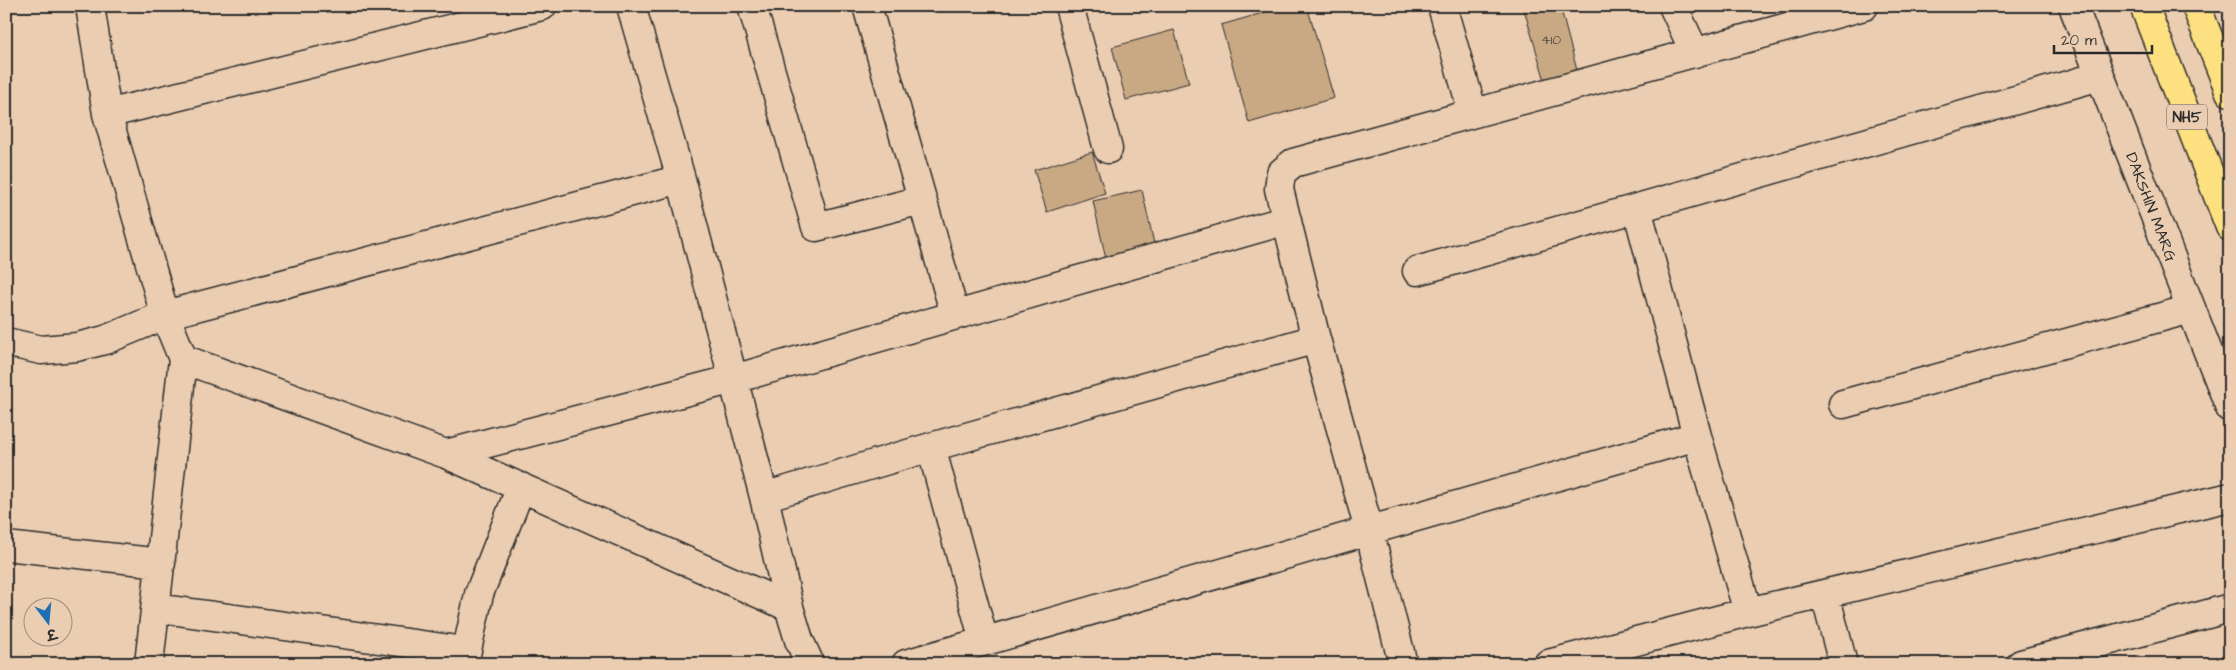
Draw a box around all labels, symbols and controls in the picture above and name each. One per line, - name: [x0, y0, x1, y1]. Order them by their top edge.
- scale bar: [2054, 22, 2151, 54]
- house number: 410: [1541, 30, 1561, 50]
- text: 20 m: [2061, 30, 2097, 51]
- road number: NH5: [2167, 104, 2207, 130]
- street label: DAKSHIN MARG: [2120, 149, 2182, 265]
- north arrow: [22, 598, 72, 648]
- text: उ: [42, 622, 60, 645]

